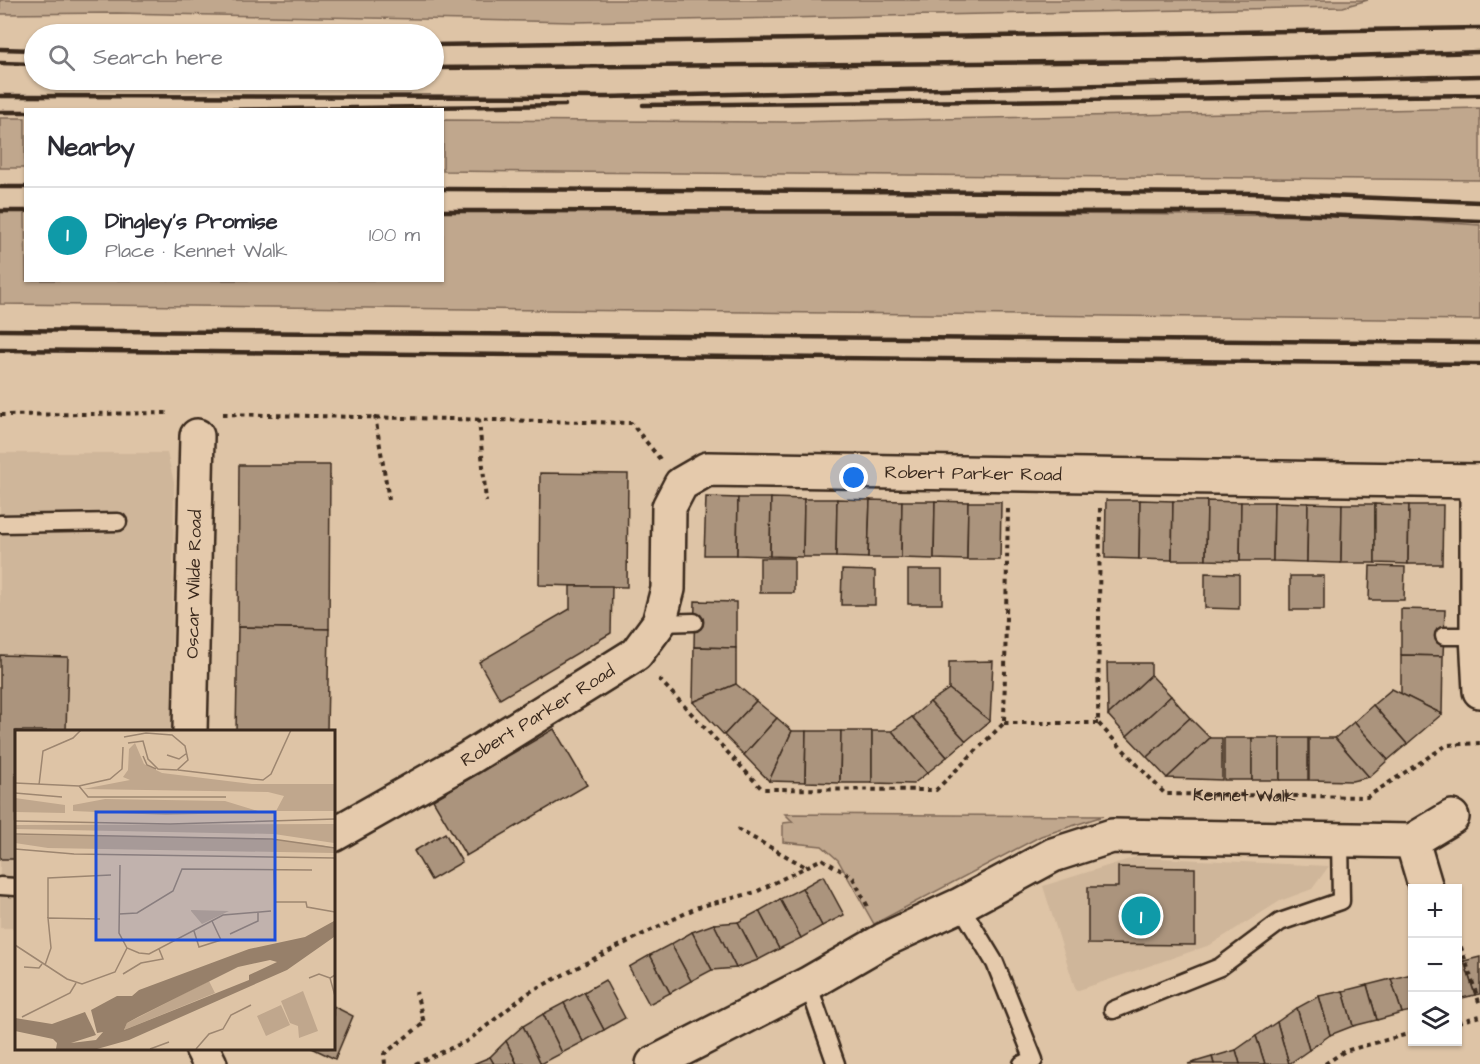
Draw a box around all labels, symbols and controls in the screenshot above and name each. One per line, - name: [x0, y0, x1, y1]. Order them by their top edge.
- search box: [24, 24, 444, 90]
- icon: search: [45, 41, 78, 74]
- text: Search here: [93, 42, 223, 73]
- text: Nearby: [48, 129, 135, 165]
- text: Dingley's Promise: [105, 206, 278, 237]
- text: 1: [66, 221, 69, 249]
- text: 100 m: [369, 221, 420, 249]
- text: Place · Kennet Walk: [105, 237, 288, 265]
- street label: Robert Parker Road: [884, 460, 1062, 488]
- your location: [839, 463, 868, 492]
- street label: Oscar Wilde Road: [180, 509, 208, 659]
- street label: Robert Parker Road: [456, 658, 620, 773]
- inset map: [15, 730, 334, 1049]
- street label: Kennet Walk: [1193, 782, 1296, 809]
- map controls: [1408, 884, 1462, 1046]
- button: +: [1408, 884, 1462, 938]
- pin: 1: [1122, 894, 1160, 938]
- button: −: [1408, 938, 1462, 992]
- button: layers: [1408, 992, 1462, 1046]

